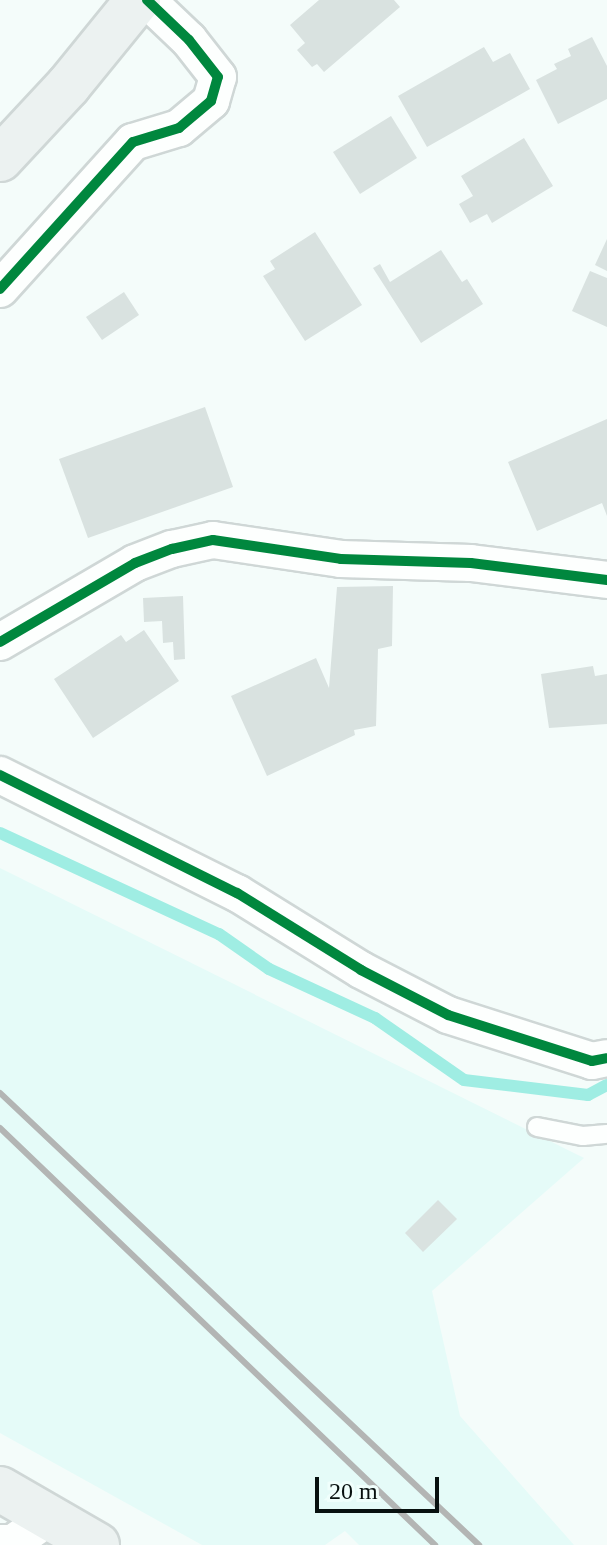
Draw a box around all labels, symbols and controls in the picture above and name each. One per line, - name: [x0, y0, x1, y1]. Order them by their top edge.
- scale bar: [319, 1461, 443, 1511]
- text: 20 m: [329, 1478, 378, 1504]

